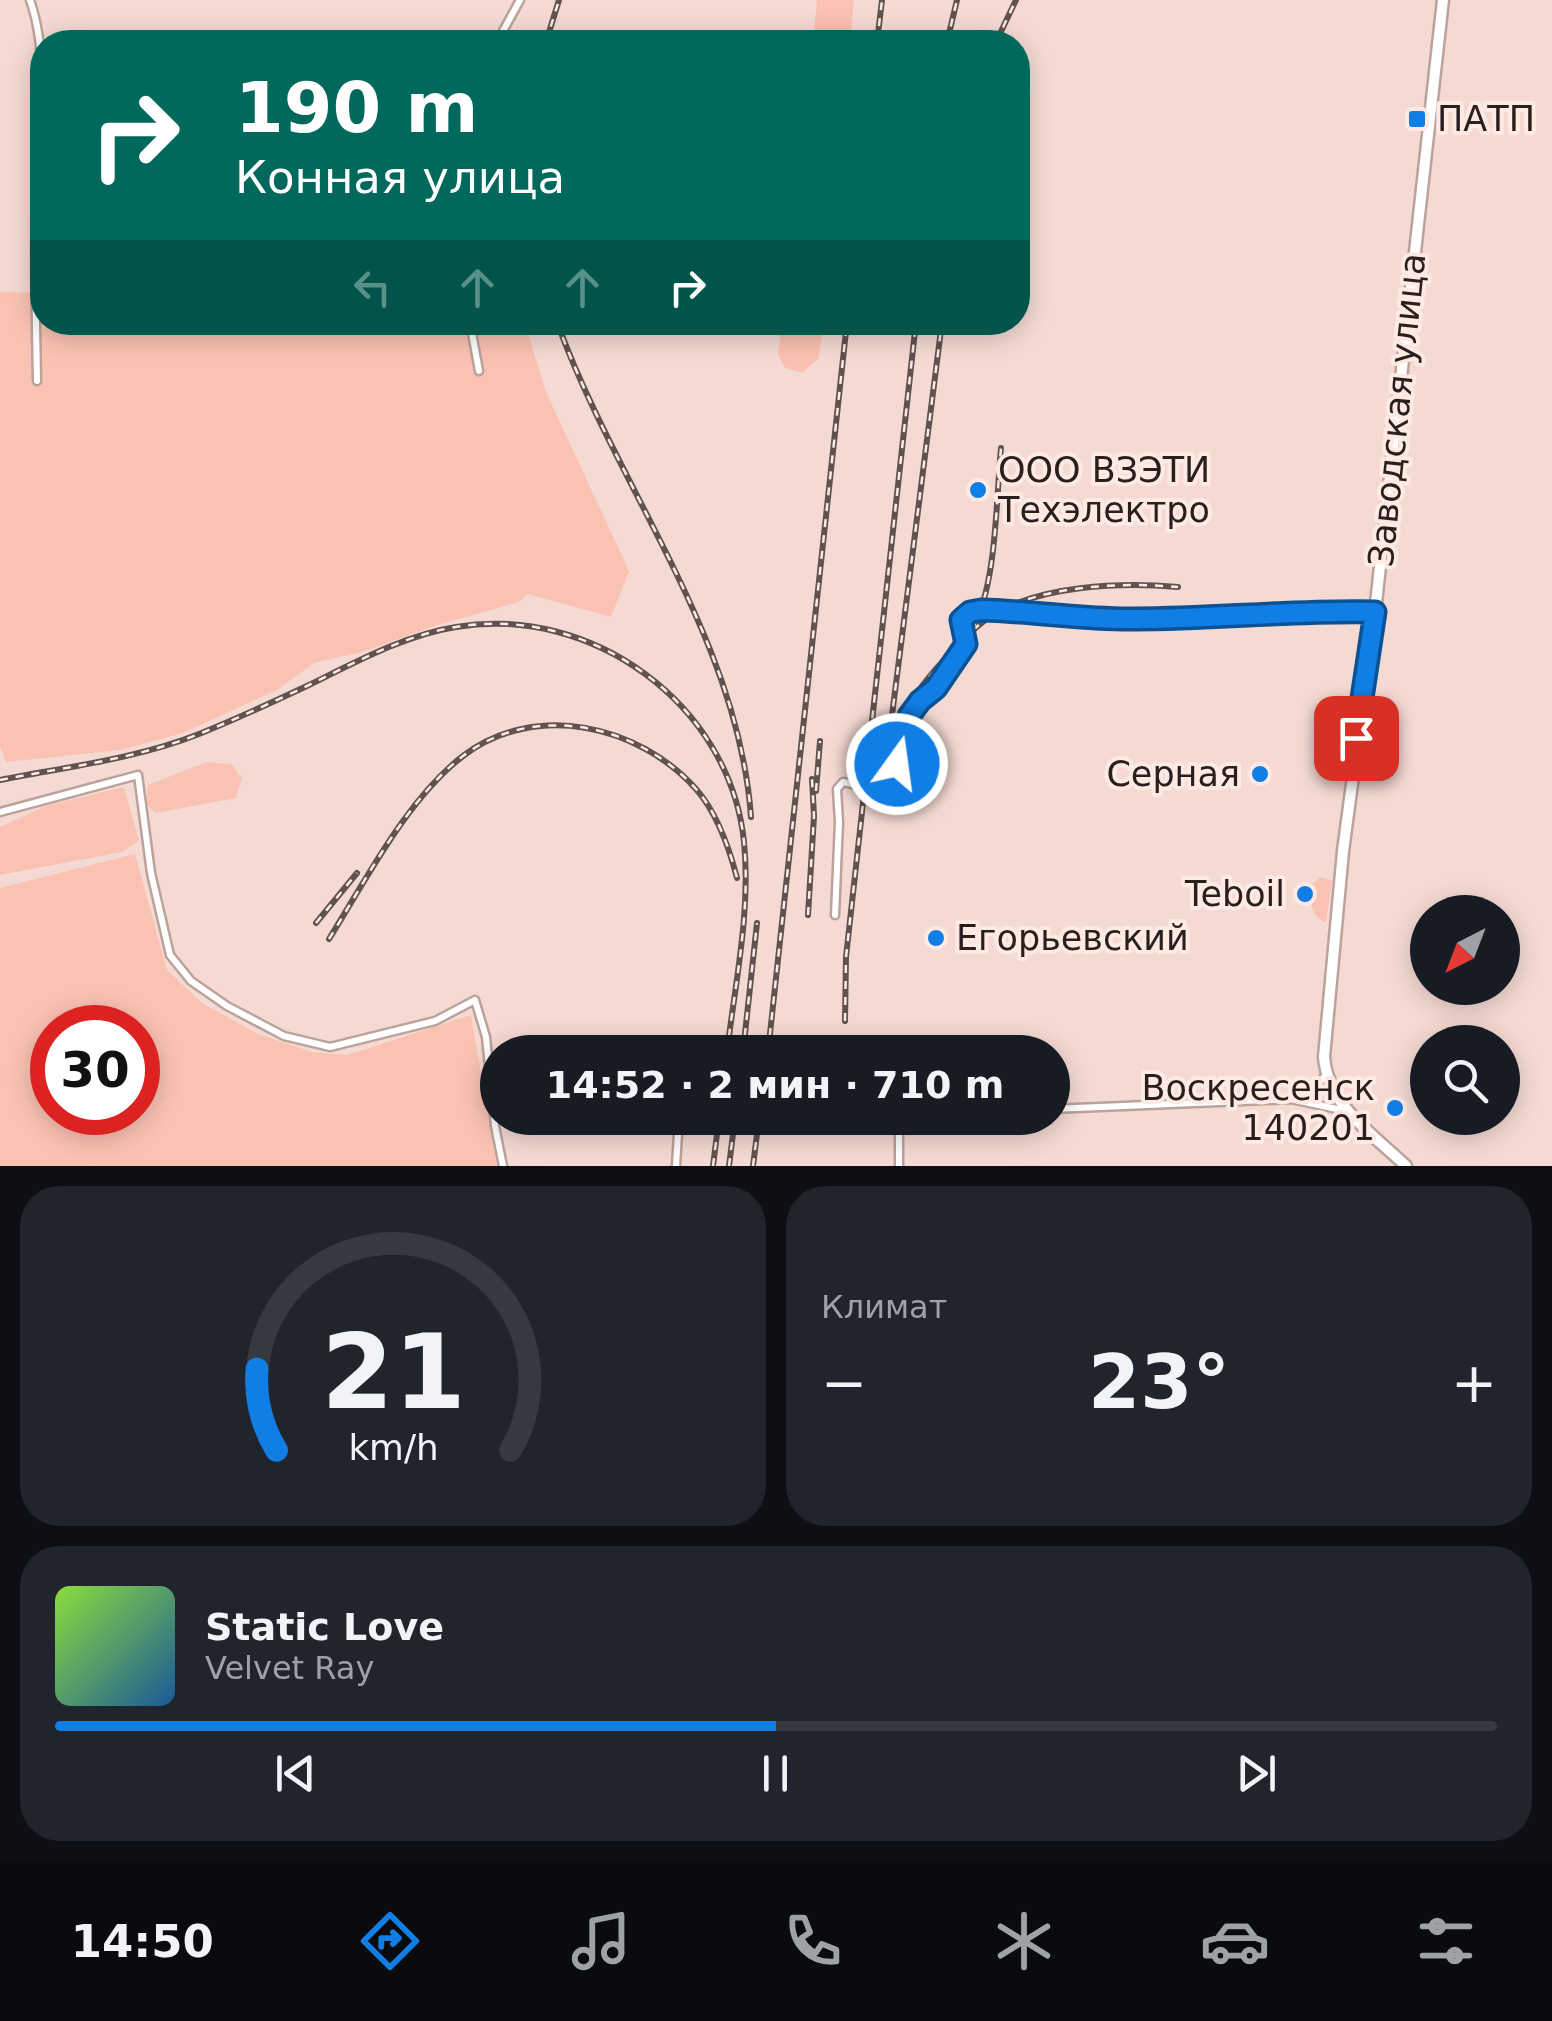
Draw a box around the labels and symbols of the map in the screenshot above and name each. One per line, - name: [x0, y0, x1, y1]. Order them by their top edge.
- place label: ПАТП: [1437, 99, 1535, 139]
- marker: ПАТП: [1406, 108, 1428, 130]
- street label: Заводская улица: [1361, 251, 1433, 569]
- place label: ООО ВЗЭТИ Техэлектро: [997, 450, 1210, 530]
- marker: ООО ВЗЭТИ Техэлектро: [967, 479, 989, 501]
- pin: [1314, 696, 1399, 781]
- position arrow: [845, 712, 949, 816]
- place label: Серная: [1106, 754, 1240, 794]
- marker: Серная: [1249, 763, 1271, 785]
- place label: Teboil: [1184, 874, 1285, 914]
- marker: Teboil: [1294, 883, 1316, 905]
- north arrow: [1410, 895, 1520, 1005]
- place label: Егорьевский: [956, 918, 1189, 958]
- marker: Егорьевский: [925, 927, 947, 949]
- speed limit sign: 30: [30, 1005, 160, 1135]
- place label: Воскресенск 140201: [1141, 1068, 1375, 1148]
- marker: Воскресенск 140201: [1384, 1097, 1406, 1119]

